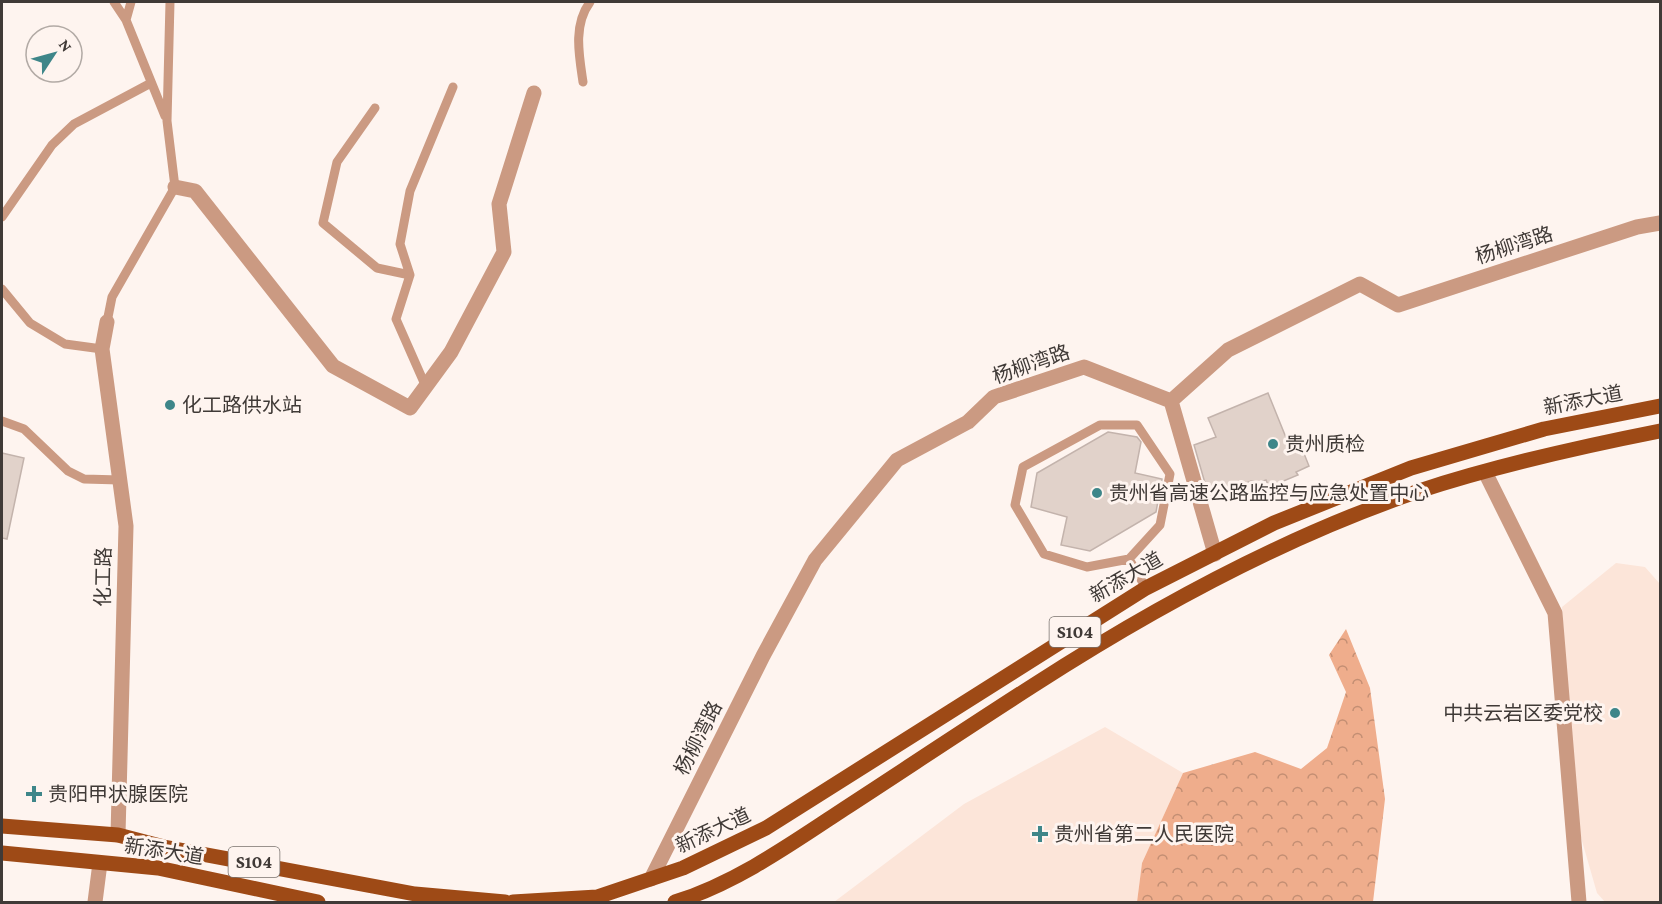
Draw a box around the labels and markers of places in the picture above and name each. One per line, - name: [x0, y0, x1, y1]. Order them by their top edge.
- place label: 化工路供水站: [182, 394, 302, 416]
- marker: 化工路供水站: [163, 398, 177, 412]
- place label: 贵州质检: [1285, 433, 1365, 455]
- marker: 贵州质检: [1266, 437, 1280, 451]
- place label: 贵州省高速公路监控与应急处置中心: [1109, 482, 1429, 504]
- marker: 贵州省高速公路监控与应急处置中心: [1090, 486, 1104, 500]
- place label: 中共云岩区委党校: [1443, 702, 1603, 724]
- marker: 中共云岩区委党校: [1608, 706, 1622, 720]
- place label: 贵阳甲状腺医院: [48, 783, 188, 805]
- marker: 贵阳甲状腺医院: [25, 785, 43, 803]
- place label: 贵州省第二人民医院: [1054, 823, 1234, 845]
- marker: 贵州省第二人民医院: [1031, 825, 1049, 843]

